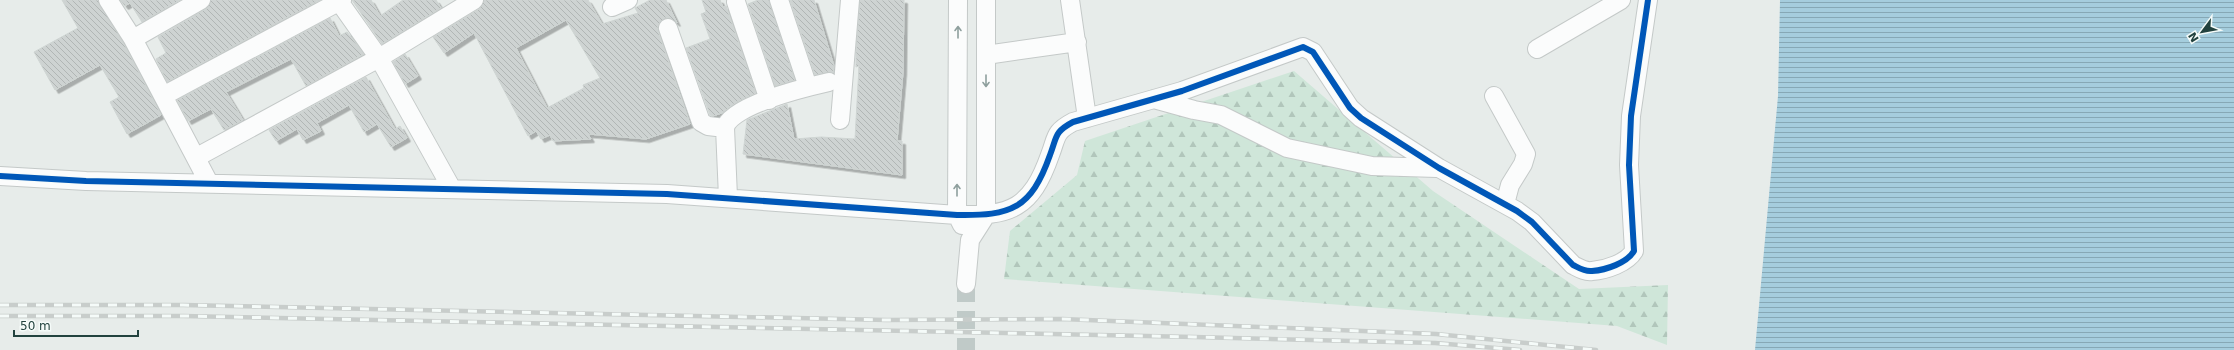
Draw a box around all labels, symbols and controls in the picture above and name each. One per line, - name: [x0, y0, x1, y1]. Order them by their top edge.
- north arrow: [2182, 12, 2222, 52]
- one-way arrow: [954, 26, 962, 39]
- text: N: [2186, 30, 2202, 44]
- one-way arrow: [982, 74, 990, 87]
- one-way arrow: [953, 184, 961, 197]
- scale bar: [14, 312, 138, 338]
- text: 50 m: [20, 319, 51, 333]

